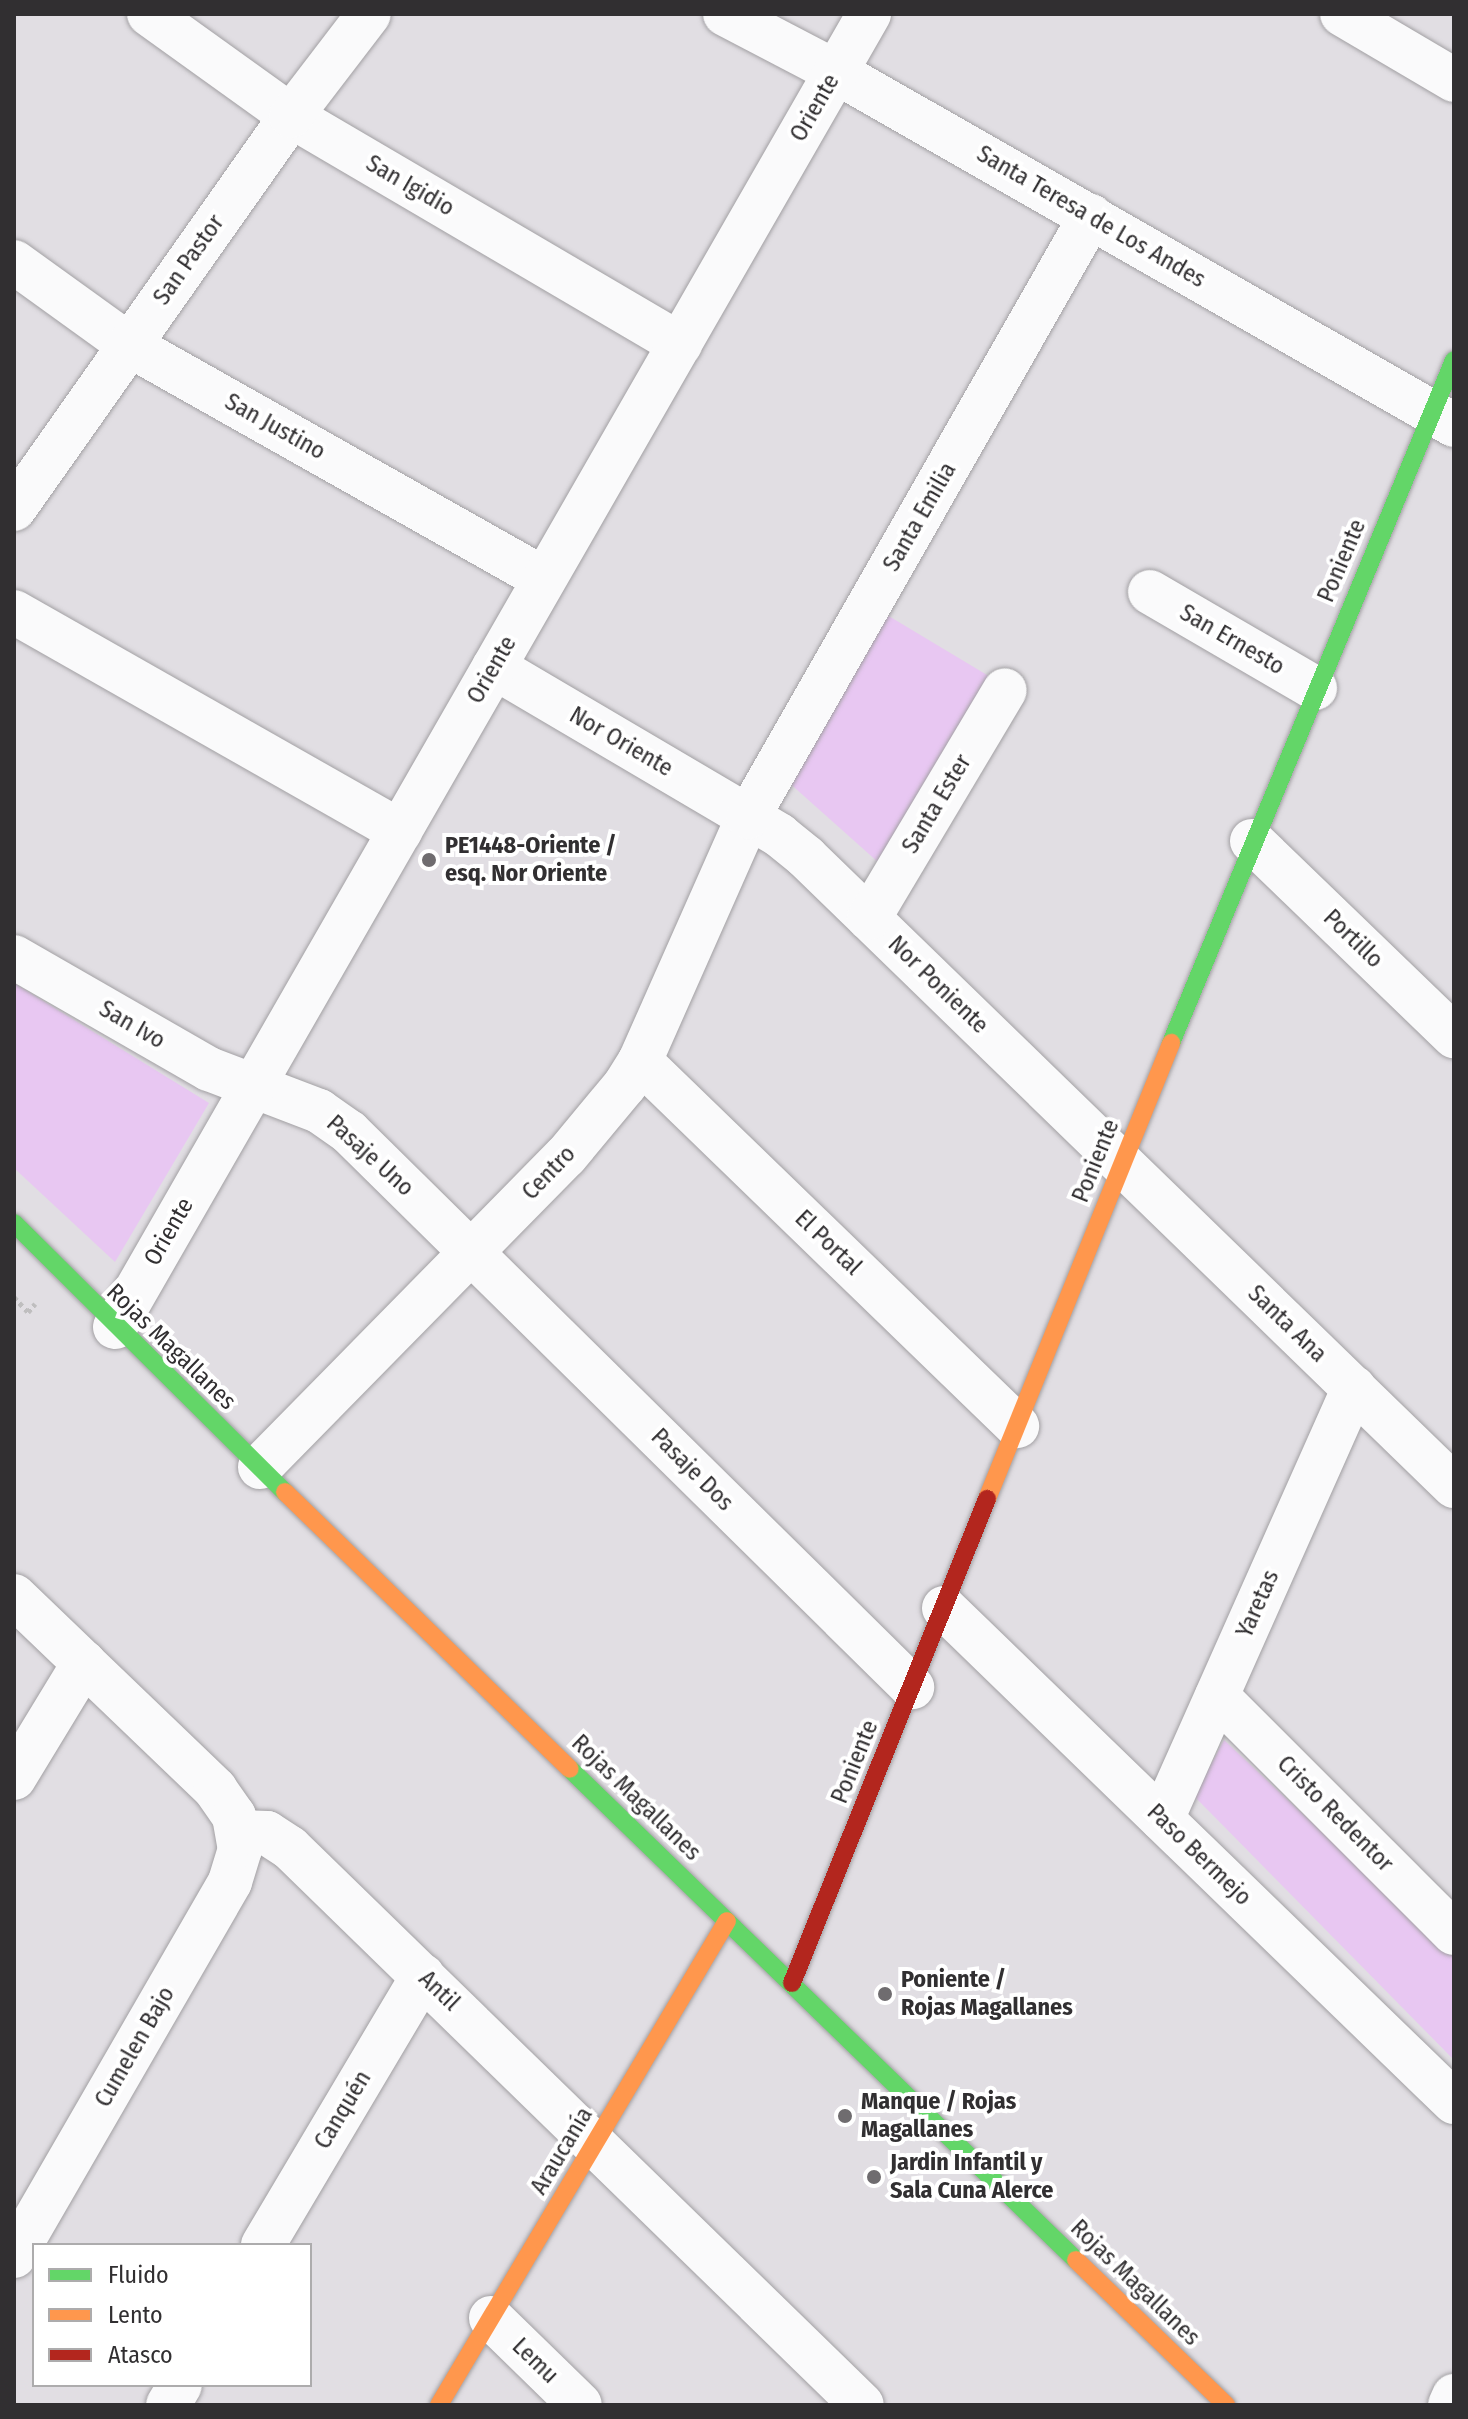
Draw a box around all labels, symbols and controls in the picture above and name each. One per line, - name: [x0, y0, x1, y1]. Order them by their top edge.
- street label: Oriente: [784, 69, 846, 147]
- street label: Santa Teresa de Los Andes: [972, 140, 1210, 294]
- street label: San Igidio: [361, 149, 459, 223]
- street label: San Pastor: [147, 209, 231, 311]
- street label: San Justino: [220, 388, 330, 466]
- street label: Santa Emilia: [877, 457, 963, 577]
- street label: Poniente: [1312, 515, 1372, 607]
- street label: San Ernesto: [1174, 598, 1290, 682]
- street label: Oriente: [461, 631, 523, 709]
- street label: Nor Oriente: [564, 701, 678, 783]
- street label: Santa Ester: [896, 749, 978, 859]
- place label: PE1448-Oriente / esq. Nor Oriente: [445, 832, 617, 888]
- marker: PE1448-Oriente / esq. Nor Oriente: [420, 851, 438, 869]
- street label: Portillo: [1317, 904, 1389, 974]
- street label: Nor Poniente: [882, 930, 994, 1040]
- street label: San Ivo: [94, 995, 170, 1055]
- street label: Pasaje Uno: [320, 1109, 420, 1203]
- street label: Poniente: [1066, 1115, 1126, 1207]
- street label: Centro: [516, 1140, 582, 1206]
- street label: Oriente: [138, 1193, 200, 1271]
- street label: El Portal: [789, 1204, 867, 1282]
- street label: Rojas Magallanes: [100, 1278, 242, 1416]
- street label: Santa Ana: [1242, 1279, 1332, 1369]
- street label: Pasaje Dos: [645, 1423, 739, 1517]
- street label: Yaretas: [1230, 1566, 1286, 1642]
- street label: Poniente: [825, 1716, 885, 1808]
- street label: Rojas Magallanes: [565, 1729, 707, 1867]
- street label: Cristo Redentor: [1271, 1750, 1399, 1878]
- street label: Paso Bermejo: [1141, 1798, 1257, 1912]
- street label: Antil: [413, 1965, 465, 2017]
- place label: Poniente / Rojas Magallanes: [901, 1966, 1073, 2022]
- street label: Cumelen Bajo: [89, 1982, 181, 2112]
- marker: Poniente / Rojas Magallanes: [876, 1985, 894, 2003]
- street label: Canquén: [308, 2066, 378, 2154]
- place label: Manque / Rojas Magallanes: [861, 2088, 1016, 2144]
- street label: Araucanía: [525, 2102, 599, 2200]
- marker: Manque / Rojas Magallanes: [836, 2107, 854, 2125]
- place label: Jardin Infantil y Sala Cuna Alerce: [890, 2149, 1054, 2205]
- marker: Jardin Infantil y Sala Cuna Alerce: [865, 2168, 883, 2186]
- street label: Rojas Magallanes: [1064, 2214, 1206, 2352]
- legend: [32, 2243, 312, 2387]
- text: Fluido: [108, 2261, 169, 2289]
- text: Lento: [108, 2301, 163, 2329]
- street label: Lemu: [506, 2332, 564, 2390]
- text: Atasco: [108, 2341, 173, 2369]

